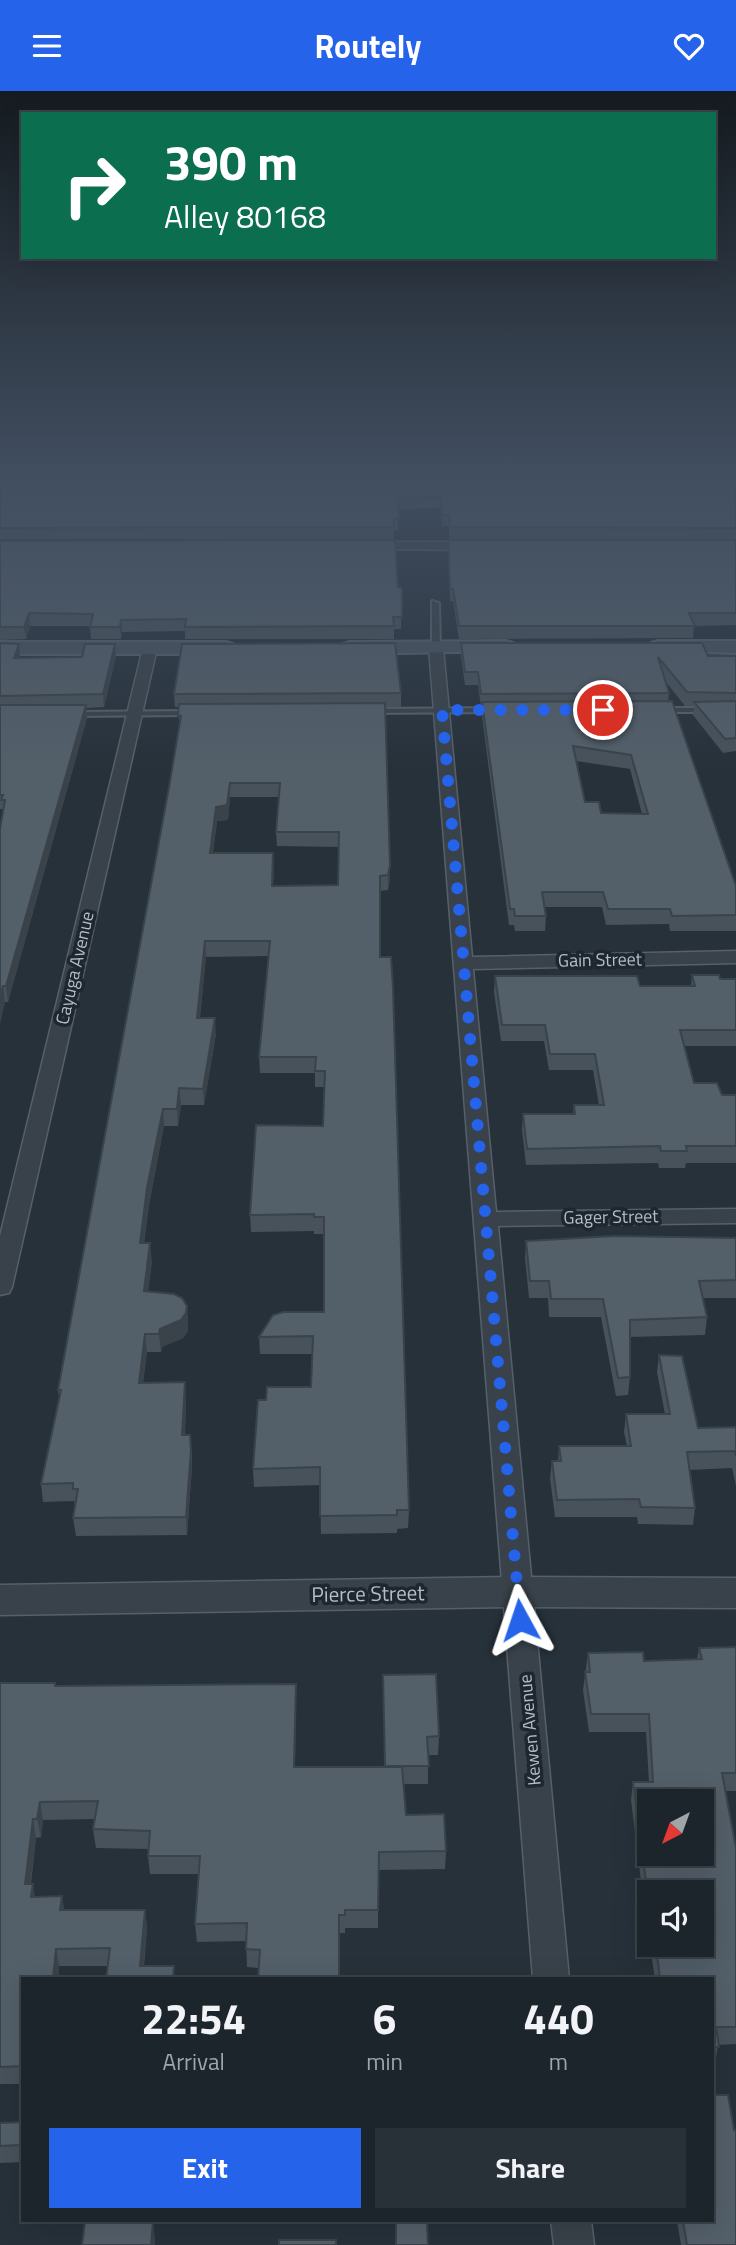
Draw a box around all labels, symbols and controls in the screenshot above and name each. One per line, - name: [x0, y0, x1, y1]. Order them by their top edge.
- text: Routely: [315, 22, 421, 70]
- icon: menu: [28, 27, 66, 65]
- icon: heart: [670, 27, 708, 65]
- text: 390 m: [164, 124, 298, 199]
- icon: right: [49, 140, 140, 231]
- text: Alley 80168: [164, 192, 326, 240]
- pin: [573, 680, 633, 740]
- icon: arrive: [584, 691, 622, 729]
- street label: Cayuga Avenue: [48, 909, 101, 1027]
- street label: Gain Street: [558, 945, 643, 974]
- street label: Gager Street: [563, 1202, 659, 1231]
- street label: Pierce Street: [311, 1576, 425, 1610]
- position arrow: [483, 1583, 557, 1657]
- street label: Kewen Avenue: [511, 1673, 548, 1787]
- north arrow: [637, 1789, 714, 1865]
- map controls: [637, 1789, 714, 1957]
- button: sound: [637, 1880, 714, 1957]
- text: 22:54: [141, 1986, 246, 2050]
- text: 6: [373, 1986, 396, 2050]
- text: 440: [523, 1986, 594, 2050]
- text: Arrival: [162, 2044, 225, 2079]
- text: min: [366, 2044, 403, 2079]
- text: m: [549, 2044, 568, 2079]
- button: Exit: [49, 2128, 361, 2208]
- button: Share: [375, 2128, 686, 2208]

